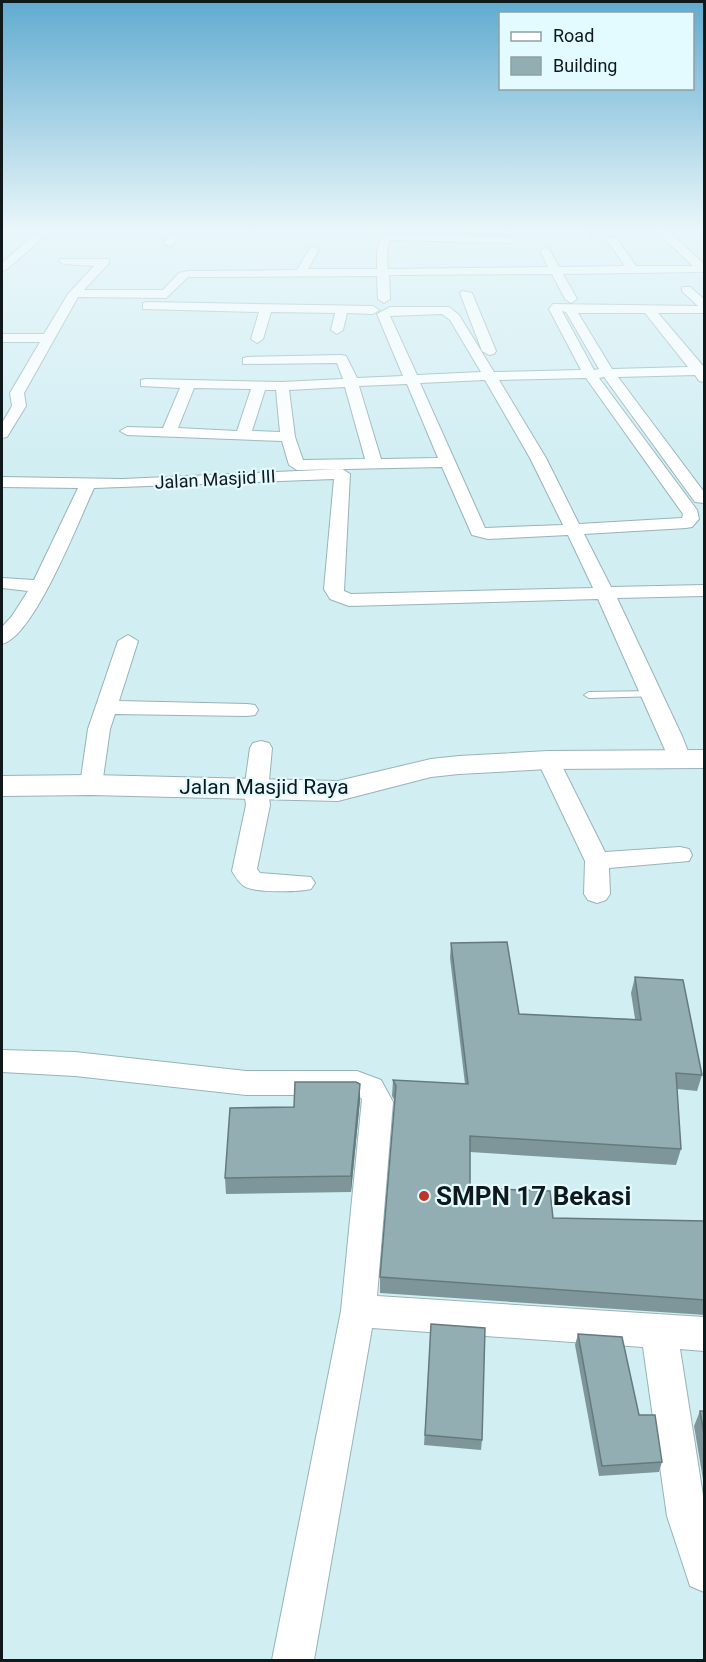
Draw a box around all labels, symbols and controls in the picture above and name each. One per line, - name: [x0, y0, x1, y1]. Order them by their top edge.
- legend: [499, 12, 694, 90]
- text: Road: [553, 25, 594, 46]
- text: Building: [553, 55, 617, 76]
- street label: Jalan Masjid III: [154, 465, 276, 493]
- street label: Jalan Masjid Raya: [179, 775, 349, 799]
- place label: SMPN 17 Bekasi: [436, 1181, 631, 1211]
- marker: SMPN 17 Bekasi: [417, 1189, 431, 1203]

